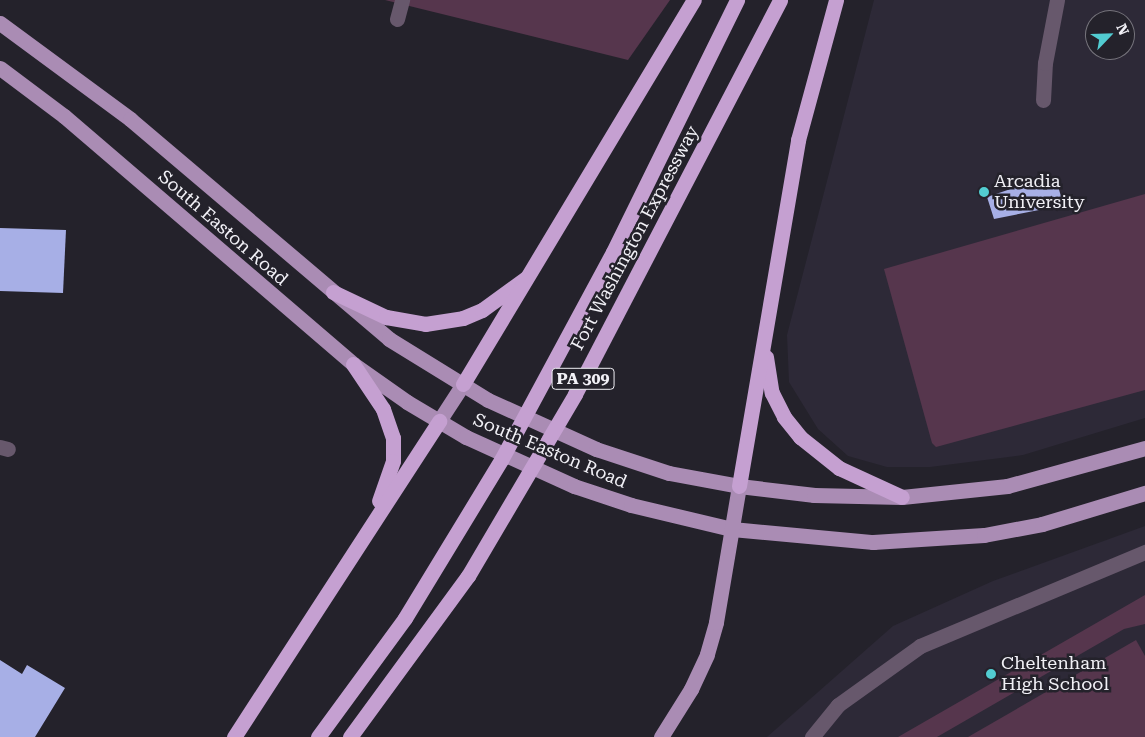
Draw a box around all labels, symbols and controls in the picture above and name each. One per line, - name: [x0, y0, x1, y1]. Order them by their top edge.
- north arrow: [1085, 10, 1135, 60]
- text: N: [1113, 21, 1132, 37]
- street label: Fort Washington Expressway: [566, 122, 704, 354]
- street label: South Easton Road: [154, 166, 292, 290]
- place label: Arcadia University: [994, 171, 1085, 213]
- marker: Arcadia University: [978, 186, 990, 198]
- road number: PA 309: [550, 366, 616, 392]
- street label: South Easton Road: [470, 409, 630, 493]
- place label: Cheltenham High School: [1001, 653, 1109, 696]
- marker: Cheltenham High School: [985, 668, 997, 680]

